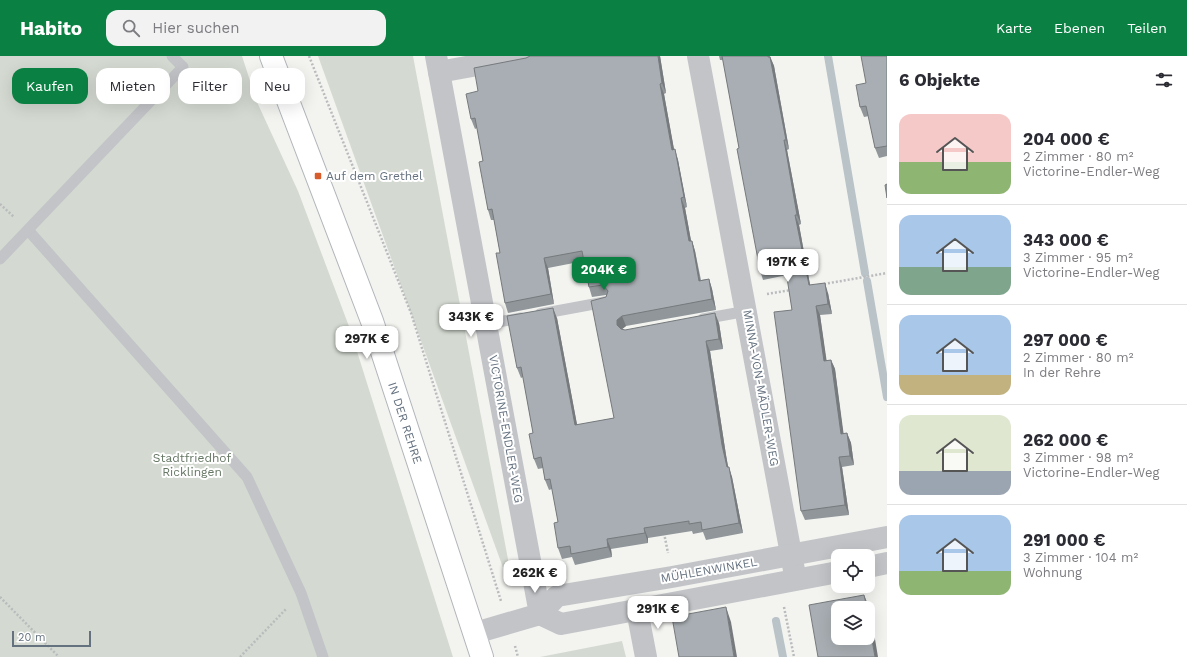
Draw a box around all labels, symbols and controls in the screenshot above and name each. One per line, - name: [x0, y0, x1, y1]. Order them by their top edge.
- search box: [106, 10, 386, 46]
- text: Habito: [20, 17, 82, 40]
- icon: search: [120, 17, 142, 39]
- text: Hier suchen: [152, 19, 240, 37]
- text: Karte: [996, 20, 1032, 36]
- text: Ebenen: [1054, 20, 1105, 36]
- text: Teilen: [1127, 20, 1167, 36]
- chip: Kaufen: [12, 68, 88, 104]
- chip: Mieten: [96, 68, 170, 104]
- chip: Filter: [178, 68, 242, 104]
- chip: Neu: [250, 68, 305, 104]
- icon: filters: [1153, 69, 1175, 91]
- text: 6 Objekte: [899, 70, 980, 90]
- text: 204 000 €: [1023, 129, 1110, 149]
- icon: home: [931, 130, 979, 178]
- text: 2 Zimmer · 80 m²: [1023, 149, 1133, 164]
- text: Victorine-Endler-Weg: [1023, 164, 1159, 179]
- place label: Auf dem Grethel: [326, 169, 423, 183]
- marker: Auf dem Grethel: [313, 171, 323, 181]
- text: 343 000 €: [1023, 230, 1109, 250]
- icon: home: [931, 231, 979, 279]
- pin: 197K €: [755, 249, 821, 283]
- text: 3 Zimmer · 95 m²: [1023, 250, 1133, 265]
- text: 197K €: [767, 254, 809, 269]
- pin: 204K €: [571, 257, 637, 291]
- text: 204K €: [581, 262, 627, 277]
- text: Victorine-Endler-Weg: [1023, 265, 1159, 280]
- pin: 343K €: [438, 304, 504, 338]
- text: 343K €: [448, 309, 494, 324]
- street label: MINNA-VON-MÄDLER-WEG: [740, 309, 782, 467]
- pin: 297K €: [334, 326, 400, 360]
- text: 297 000 €: [1023, 330, 1108, 350]
- text: 297K €: [344, 331, 390, 346]
- icon: home: [931, 331, 979, 379]
- text: 2 Zimmer · 80 m²: [1023, 350, 1133, 365]
- street label: VICTORINE-ENDLER-WEG: [486, 354, 526, 504]
- text: In der Rehre: [1023, 365, 1101, 380]
- street label: IN DER REHRE: [385, 380, 425, 466]
- text: 262 000 €: [1023, 430, 1108, 450]
- icon: home: [931, 431, 979, 479]
- text: 3 Zimmer · 98 m²: [1023, 450, 1133, 465]
- park label: Stadtfriedhof Ricklingen: [153, 451, 231, 479]
- text: Victorine-Endler-Weg: [1023, 465, 1159, 480]
- text: 291 000 €: [1023, 530, 1105, 550]
- icon: home: [931, 531, 979, 579]
- map controls: [831, 549, 875, 645]
- button: locate: [831, 549, 875, 593]
- text: 3 Zimmer · 104 m²: [1023, 550, 1138, 565]
- street label: MÜHLENWINKEL: [660, 555, 758, 585]
- pin: 262K €: [502, 560, 568, 594]
- text: 262K €: [512, 565, 558, 580]
- text: Wohnung: [1023, 565, 1082, 580]
- pin: 291K €: [625, 596, 691, 630]
- text: 291K €: [636, 601, 680, 616]
- button: layers: [831, 601, 875, 645]
- scale bar: [12, 629, 91, 648]
- text: 20 m: [18, 631, 46, 644]

